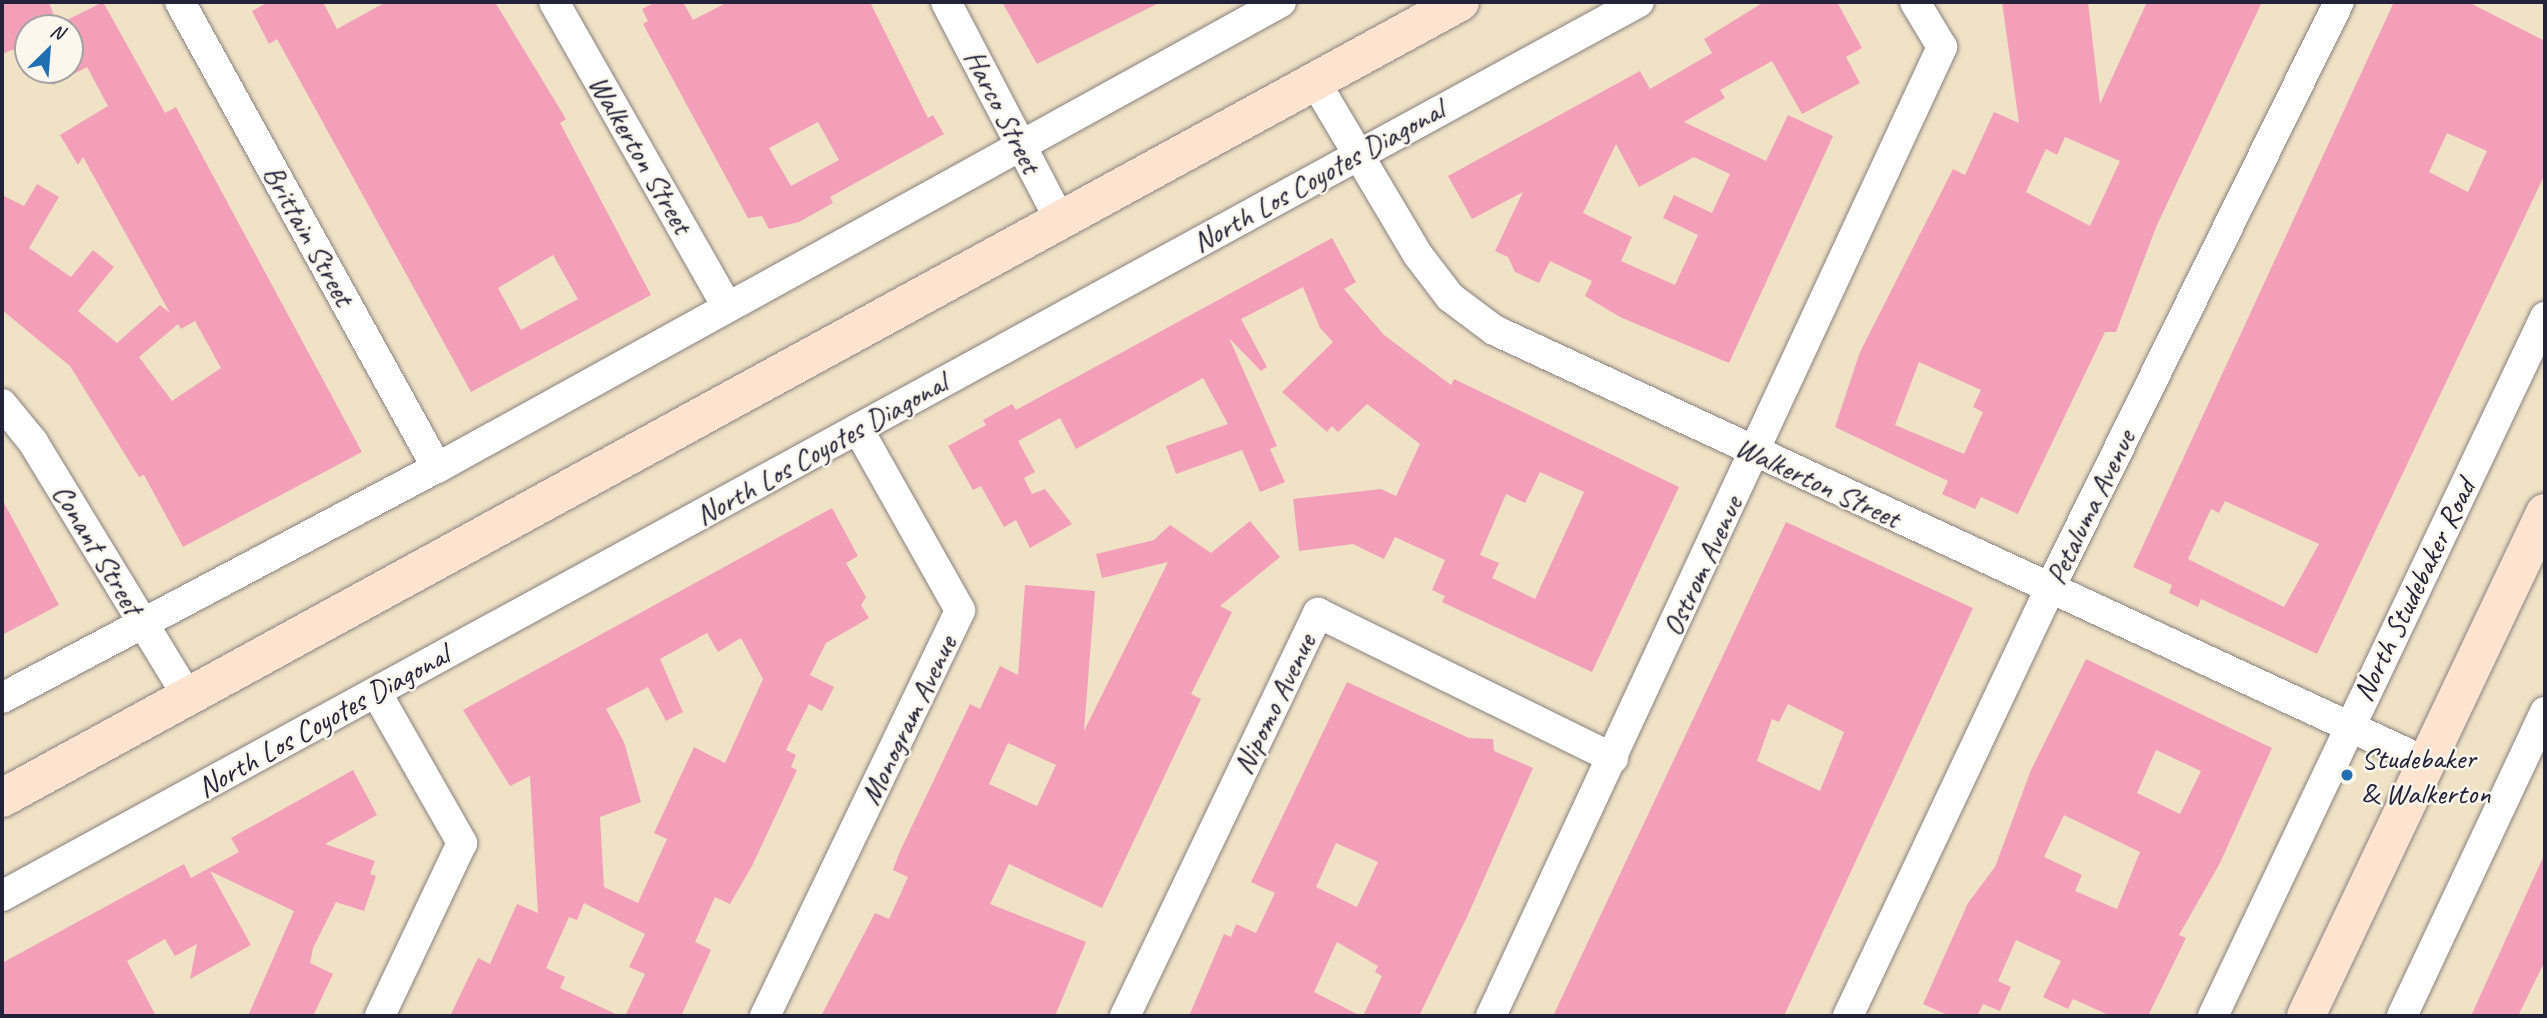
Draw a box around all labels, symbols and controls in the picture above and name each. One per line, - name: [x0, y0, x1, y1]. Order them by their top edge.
- north arrow: [14, 14, 84, 84]
- text: N: [47, 18, 67, 45]
- street label: Harco Street: [956, 43, 1050, 179]
- street label: Walkerton Street: [581, 68, 701, 240]
- street label: North Los Coyotes Diagonal: [1186, 92, 1450, 260]
- street label: Brittain Street: [255, 158, 363, 312]
- street label: North Los Coyotes Diagonal: [689, 365, 953, 533]
- street label: Petaluma Avenue: [2037, 424, 2143, 590]
- street label: Walkerton Street: [1730, 428, 1906, 536]
- street label: North Studebaker Road: [2345, 473, 2483, 707]
- street label: Conant Street: [45, 477, 151, 621]
- street label: Ostrom Avenue: [1654, 491, 1750, 641]
- street label: Nipomo Avenue: [1225, 628, 1323, 780]
- street label: Monogram Avenue: [852, 630, 964, 810]
- street label: North Los Coyotes Diagonal: [191, 637, 455, 805]
- place label: Studebaker & Walkerton: [2361, 740, 2490, 810]
- marker: Studebaker & Walkerton: [2339, 767, 2355, 783]

